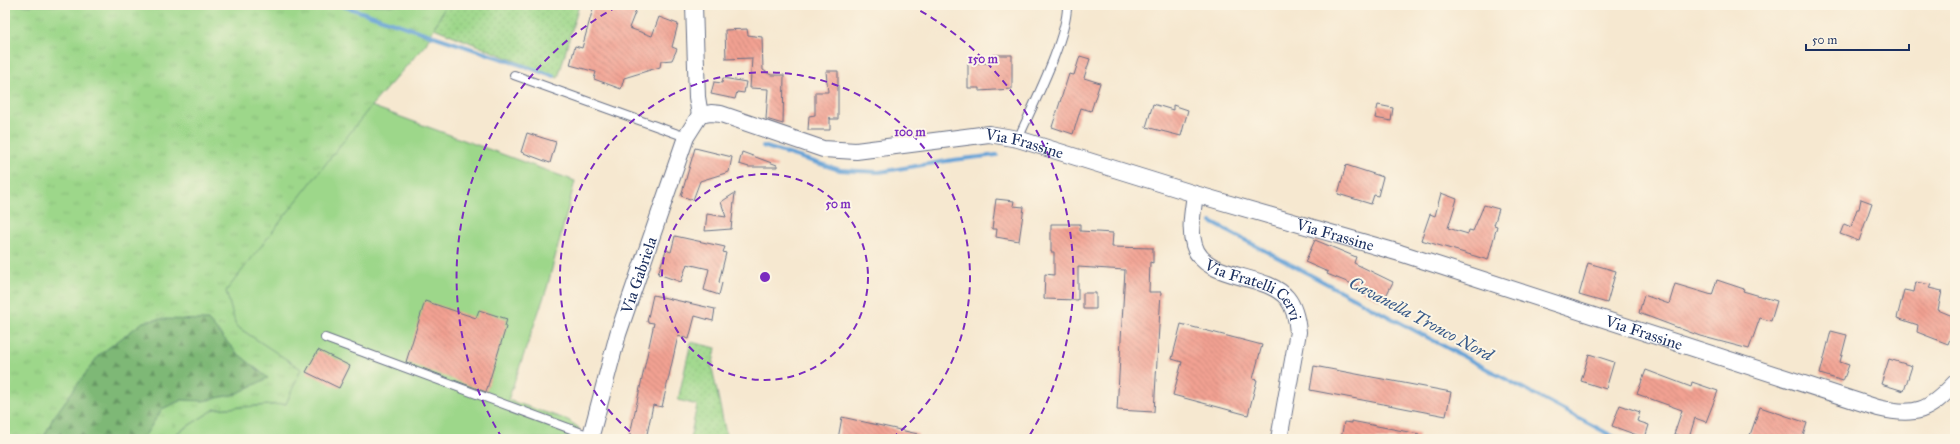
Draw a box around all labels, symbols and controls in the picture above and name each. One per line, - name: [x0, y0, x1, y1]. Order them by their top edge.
- scale bar: [1806, 26, 1909, 52]
- text: 50 m: [1812, 33, 1837, 47]
- text: 150 m: [968, 52, 999, 66]
- street label: Via Frassine: [983, 124, 1066, 162]
- text: 100 m: [894, 125, 927, 139]
- text: 50 m: [825, 197, 852, 211]
- street label: Via Frassine: [1293, 214, 1377, 255]
- street label: Via Gabriela: [616, 234, 660, 317]
- street label: Via Fratelli Cervi: [1201, 254, 1306, 323]
- centre of rings: [758, 270, 772, 284]
- water label: Cavanella Tronco Nord: [1345, 272, 1498, 366]
- street label: Via Frassine: [1602, 310, 1685, 354]

